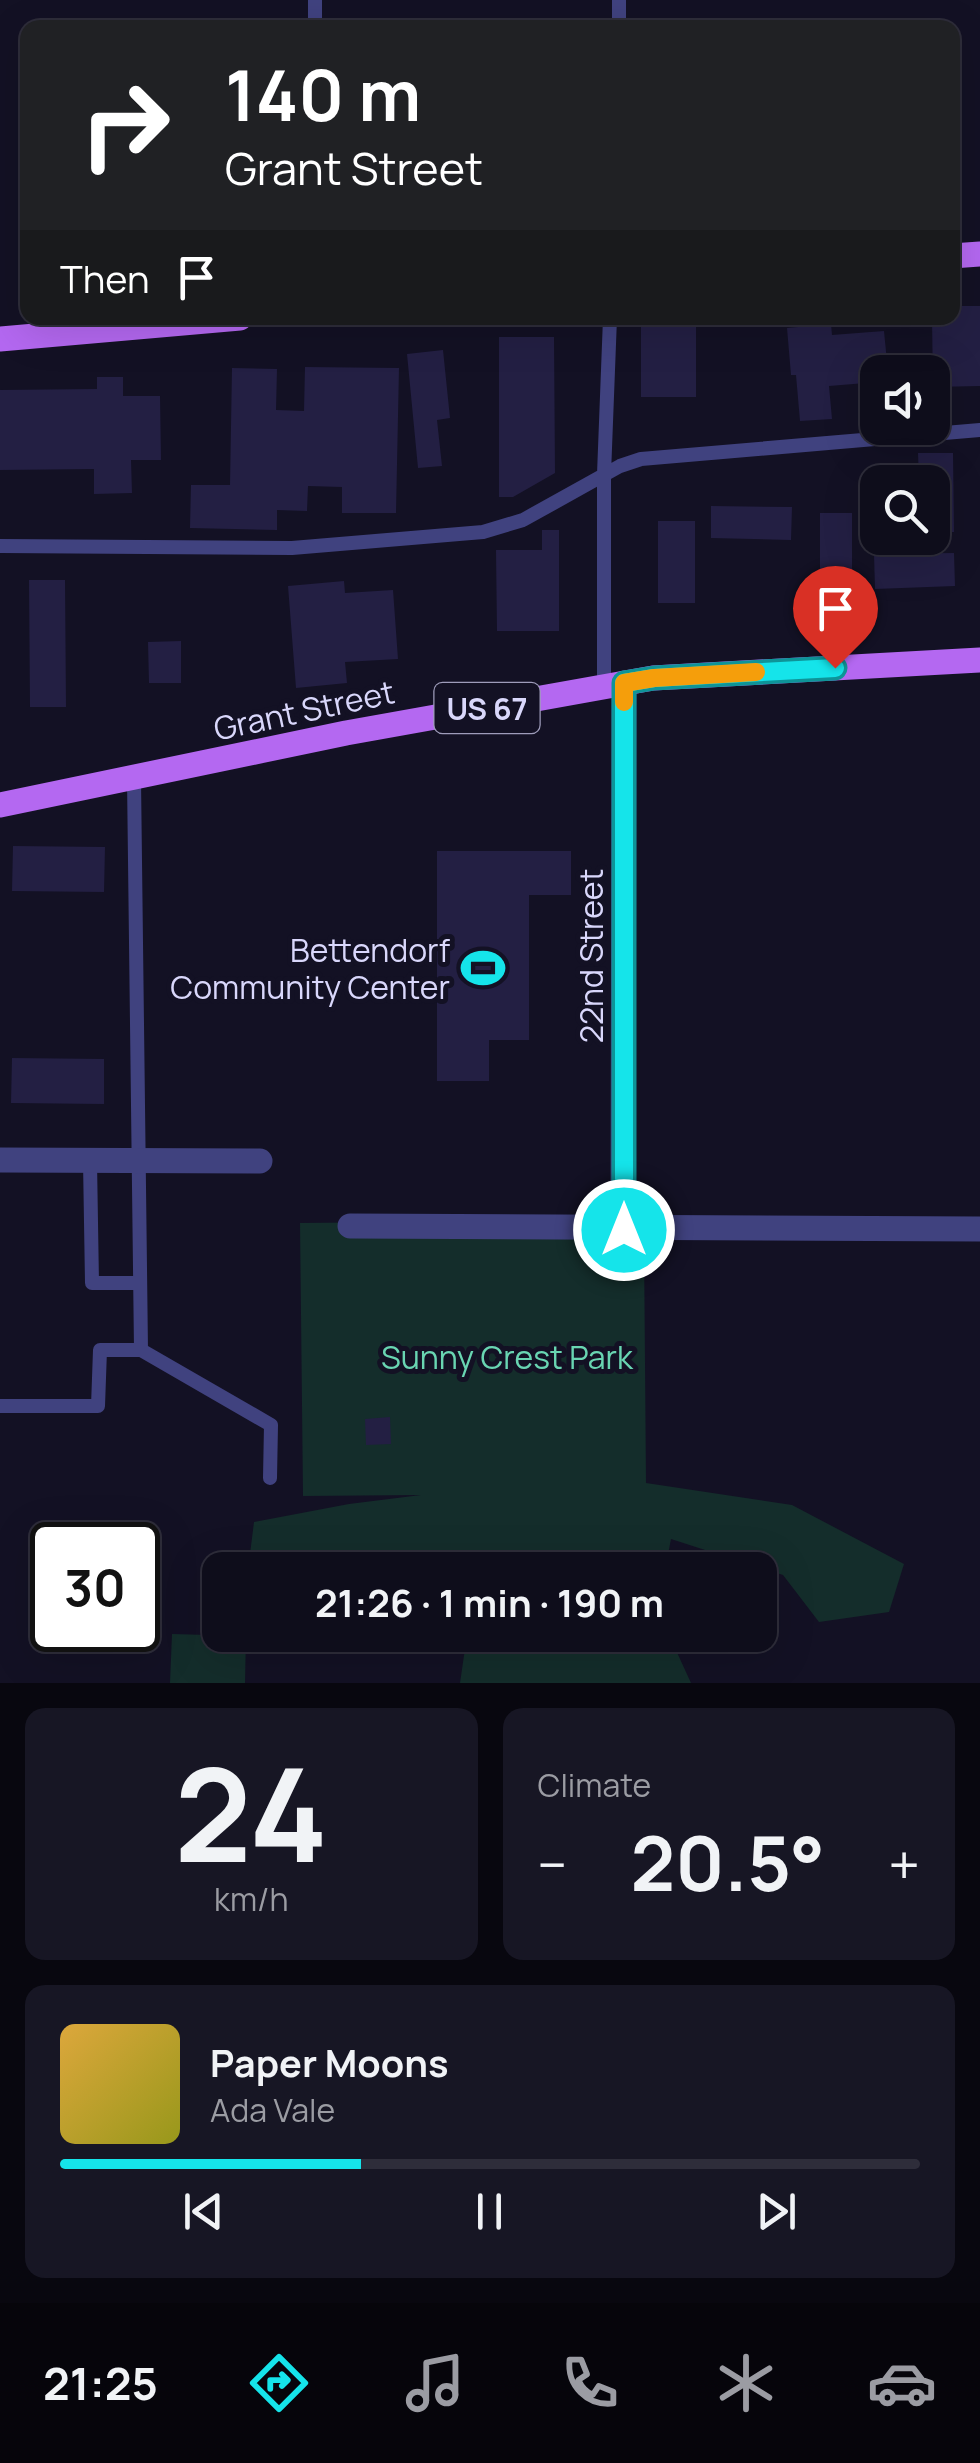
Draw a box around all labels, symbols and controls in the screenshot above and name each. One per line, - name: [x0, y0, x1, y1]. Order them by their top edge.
- text: 140 m: [225, 46, 421, 142]
- icon: right: [60, 60, 190, 190]
- text: Grant Street: [225, 137, 483, 199]
- icon: arrive: [169, 250, 224, 305]
- text: Then: [60, 252, 149, 304]
- map controls: [860, 355, 950, 555]
- button: sound: [860, 355, 950, 445]
- button: search: [860, 465, 950, 555]
- pin: [793, 566, 878, 669]
- icon: arrive: [808, 581, 863, 636]
- street label: Grant Street: [210, 669, 398, 751]
- road number: US 67: [434, 683, 540, 733]
- street label: 22nd Street: [569, 869, 613, 1043]
- place label: Bettendorf Community Center: [170, 928, 451, 1009]
- sports icon: Bettendorf Community Center: [459, 944, 507, 992]
- position arrow: [572, 1178, 676, 1282]
- park label: Sunny Crest Park: [381, 1335, 634, 1379]
- speed limit sign: 30: [30, 1522, 160, 1652]
- text: 21:26 · 1 min · 190 m: [315, 1576, 664, 1628]
- text: 24: [174, 1723, 328, 1901]
- text: Climate: [538, 1763, 651, 1807]
- text: 20.5°: [631, 1811, 825, 1914]
- text: −: [538, 1826, 567, 1902]
- text: +: [888, 1826, 920, 1902]
- text: km/h: [214, 1877, 288, 1921]
- text: Paper Moons: [210, 2036, 449, 2088]
- text: Ada Vale: [210, 2088, 335, 2132]
- icon: previous: [176, 2184, 231, 2239]
- icon: pause: [462, 2184, 517, 2239]
- icon: next: [749, 2184, 804, 2239]
- icon: directions: [244, 2348, 314, 2418]
- icon: music: [400, 2348, 470, 2418]
- icon: phone: [555, 2348, 625, 2418]
- icon: climate: [711, 2348, 781, 2418]
- icon: car: [867, 2348, 937, 2418]
- text: 21:25: [43, 2352, 158, 2414]

